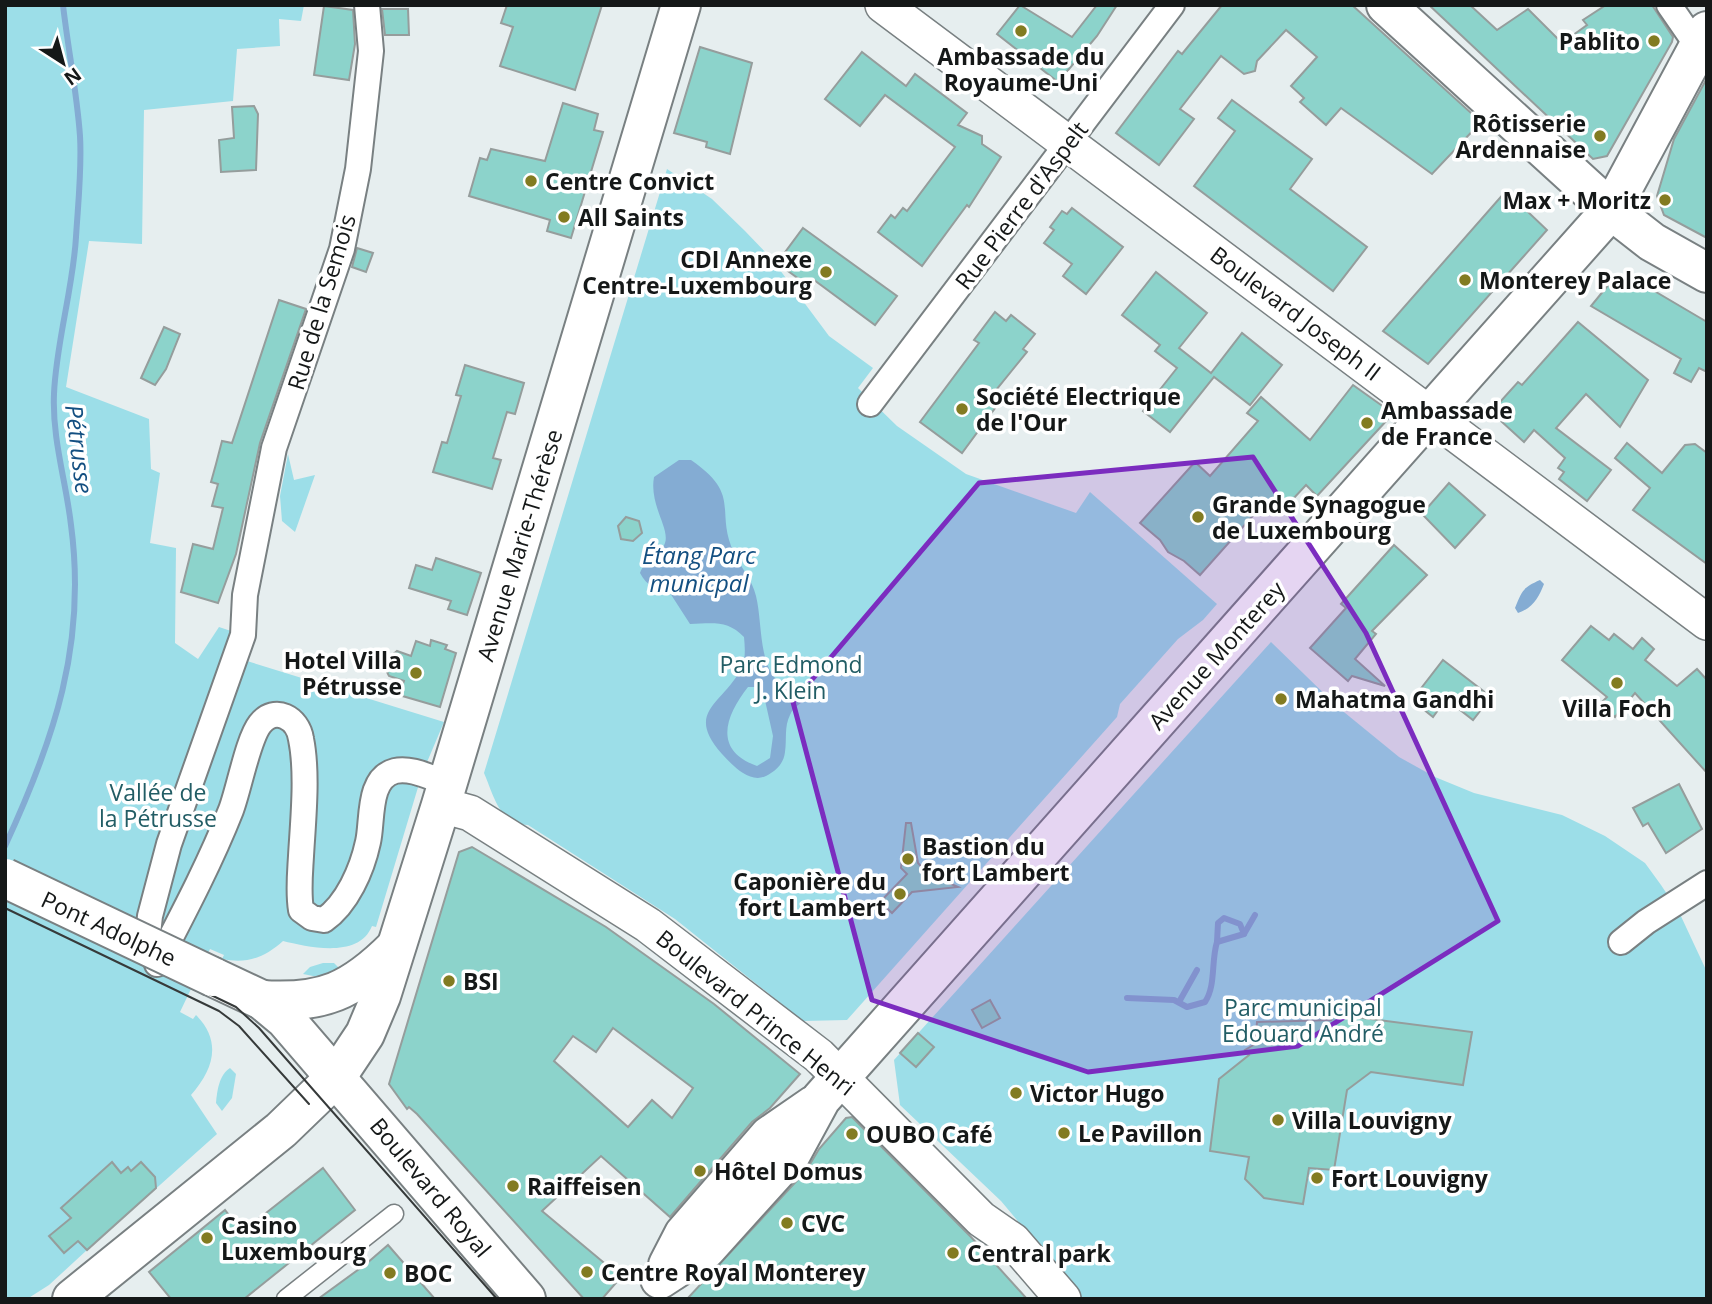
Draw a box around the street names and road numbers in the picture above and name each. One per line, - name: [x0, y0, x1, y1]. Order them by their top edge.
- street label: Rue Pierre d'Aspelt: [947, 114, 1095, 296]
- street label: Rue de la Semois: [279, 210, 363, 394]
- street label: Boulevard Joseph II: [1204, 238, 1388, 388]
- street label: Avenue Marie-Thérèse: [468, 425, 570, 665]
- street label: Avenue Monterey: [1141, 573, 1292, 736]
- street label: Pont Adolphe: [36, 883, 182, 973]
- street label: Boulevard Prince Henri: [650, 922, 862, 1102]
- street label: Boulevard Royal: [363, 1110, 499, 1264]

